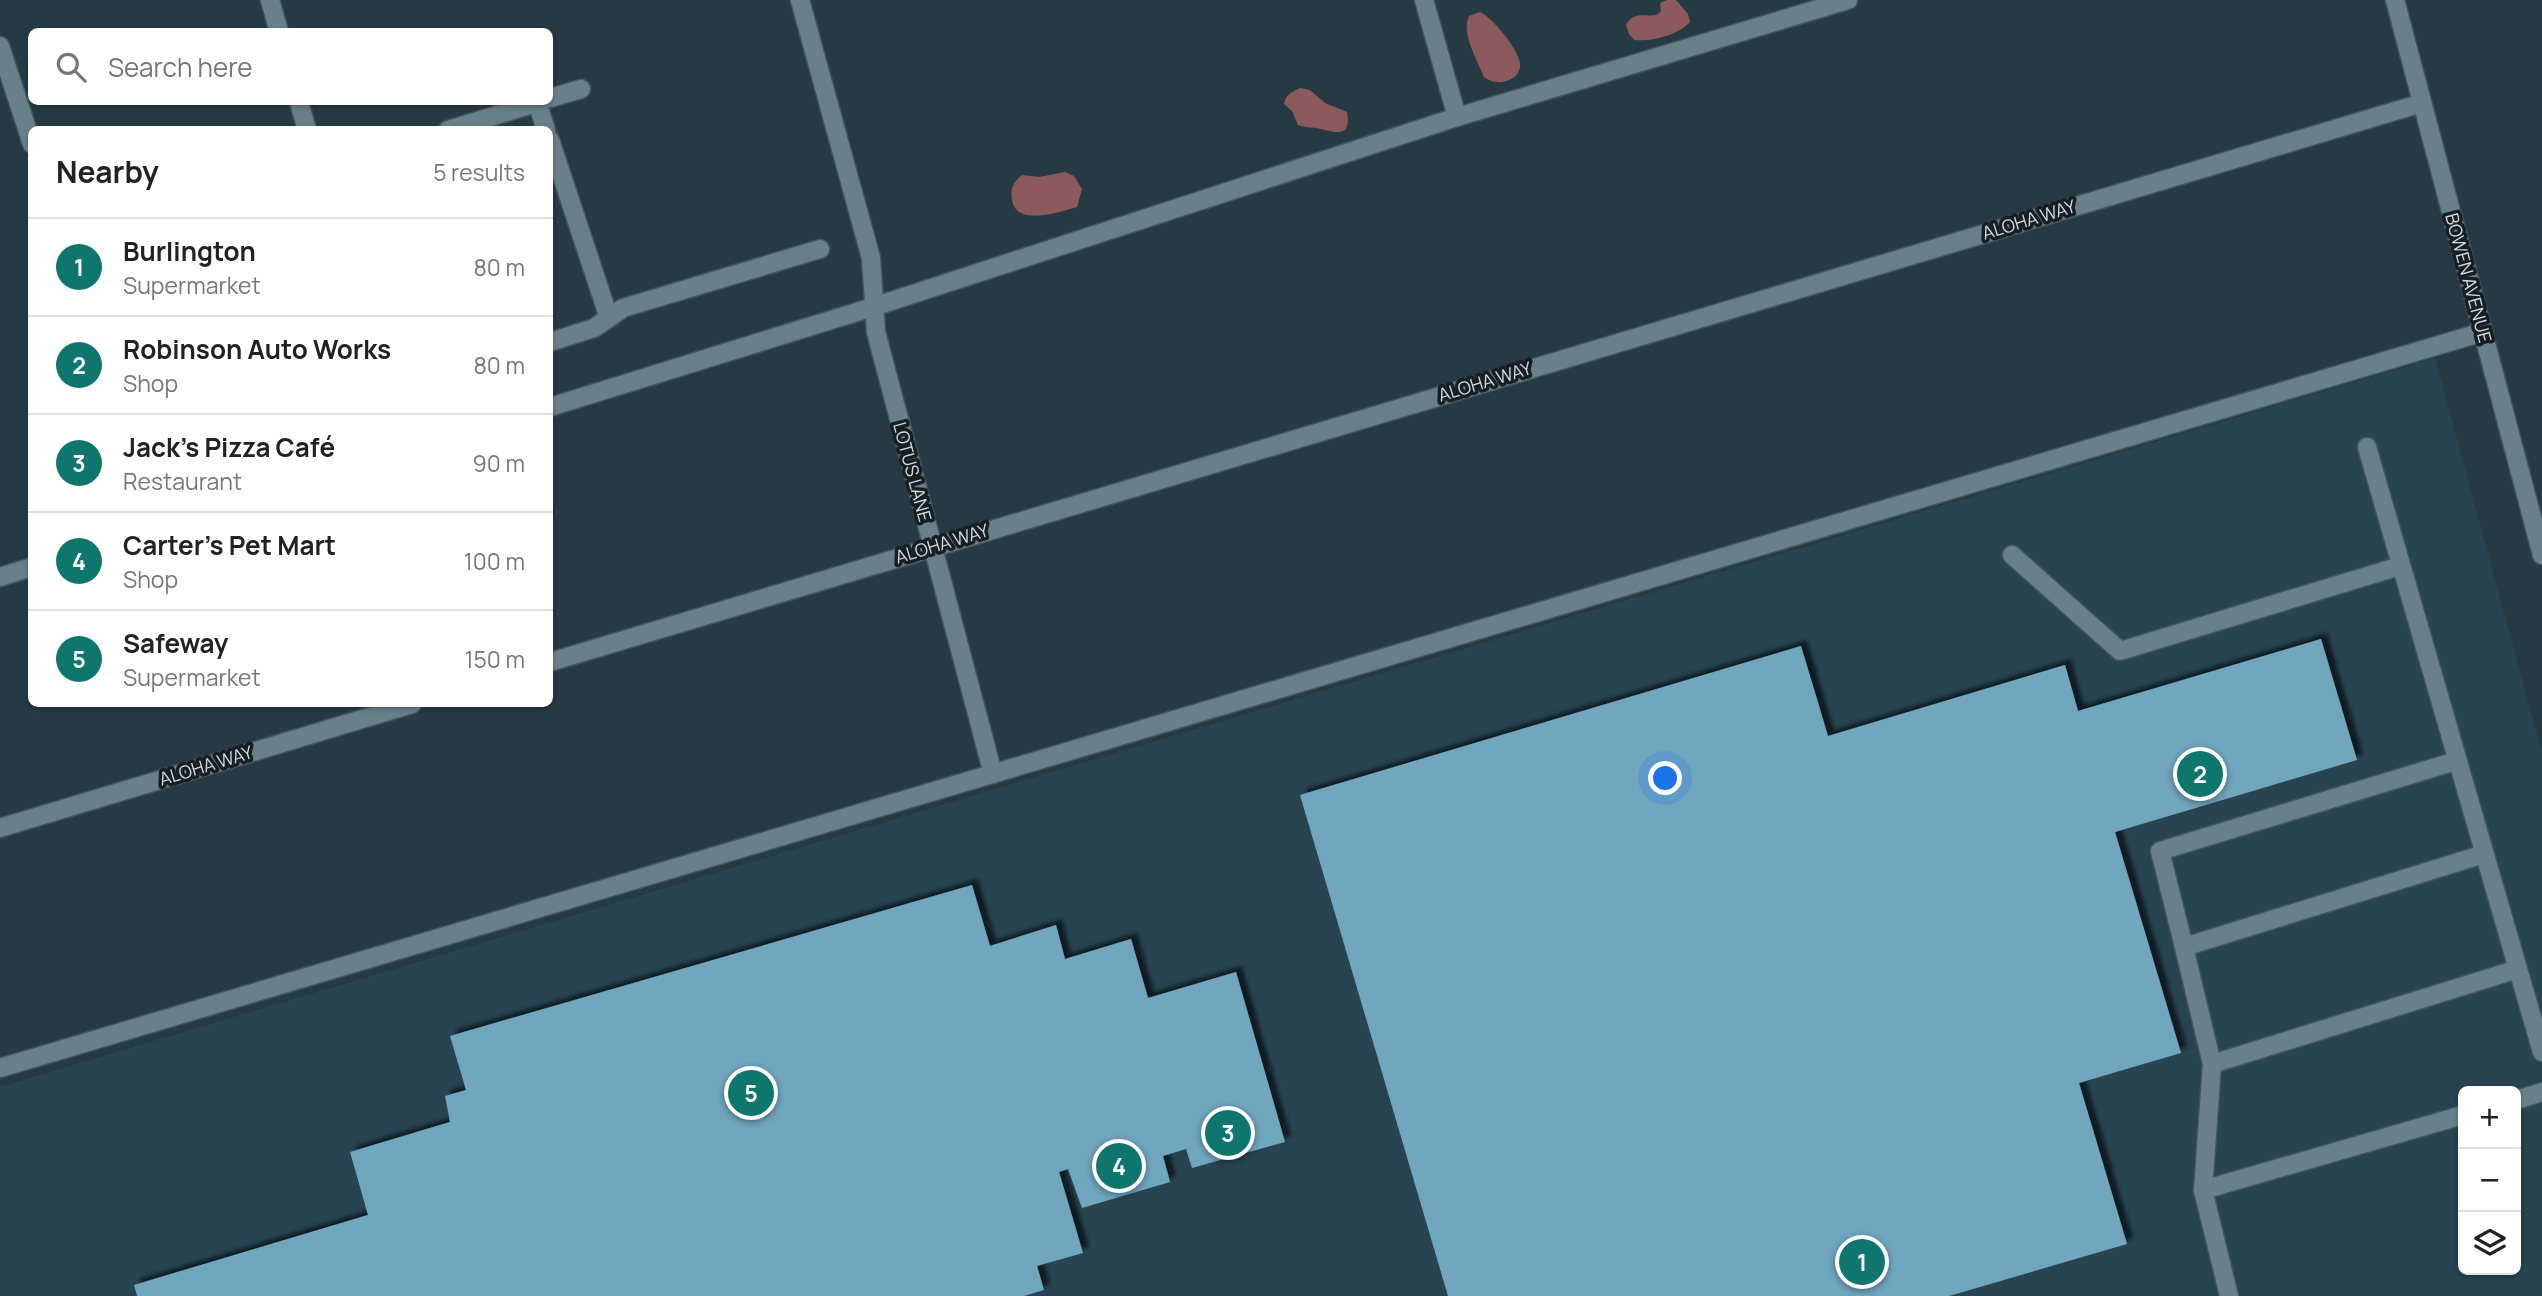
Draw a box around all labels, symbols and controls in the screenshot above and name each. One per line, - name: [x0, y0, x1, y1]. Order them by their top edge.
- search box: [28, 28, 553, 105]
- icon: search: [52, 48, 90, 86]
- text: Search here: [108, 49, 253, 85]
- text: Nearby: [56, 151, 159, 192]
- text: 5 results: [433, 156, 525, 188]
- street label: ALOHA WAY: [1979, 193, 2079, 245]
- street label: BOWEN AVENUE: [2440, 210, 2498, 345]
- text: Burlington: [123, 233, 256, 269]
- text: 1: [74, 251, 84, 283]
- text: 80 m: [474, 251, 525, 283]
- text: Supermarket: [123, 269, 261, 301]
- text: Robinson Auto Works: [123, 331, 391, 367]
- text: 2: [72, 349, 86, 381]
- text: 80 m: [474, 349, 525, 381]
- street label: ALOHA WAY: [1435, 355, 1535, 407]
- text: Shop: [123, 367, 178, 399]
- street label: LOTUS LANE: [888, 419, 938, 524]
- text: Jack's Pizza Café: [123, 429, 335, 465]
- text: 3: [72, 447, 86, 479]
- text: 90 m: [473, 447, 525, 479]
- text: Restaurant: [123, 465, 242, 497]
- street label: ALOHA WAY: [892, 517, 992, 569]
- text: Carter's Pet Mart: [123, 527, 336, 563]
- text: 4: [72, 545, 86, 577]
- text: 100 m: [464, 545, 525, 577]
- text: Shop: [123, 563, 178, 595]
- text: Safeway: [123, 625, 228, 661]
- text: 5: [72, 643, 86, 675]
- text: 150 m: [465, 643, 525, 675]
- text: Supermarket: [123, 661, 261, 693]
- street label: ALOHA WAY: [156, 739, 256, 791]
- pin: 2: [2177, 748, 2223, 800]
- your location: [1648, 761, 1682, 795]
- pin: 5: [728, 1067, 774, 1119]
- map controls: [2458, 1086, 2521, 1275]
- button: +: [2458, 1086, 2521, 1149]
- pin: 3: [1205, 1107, 1251, 1159]
- pin: 4: [1096, 1140, 1142, 1192]
- button: −: [2458, 1149, 2521, 1212]
- button: layers: [2458, 1212, 2521, 1275]
- pin: 1: [1839, 1236, 1885, 1288]

